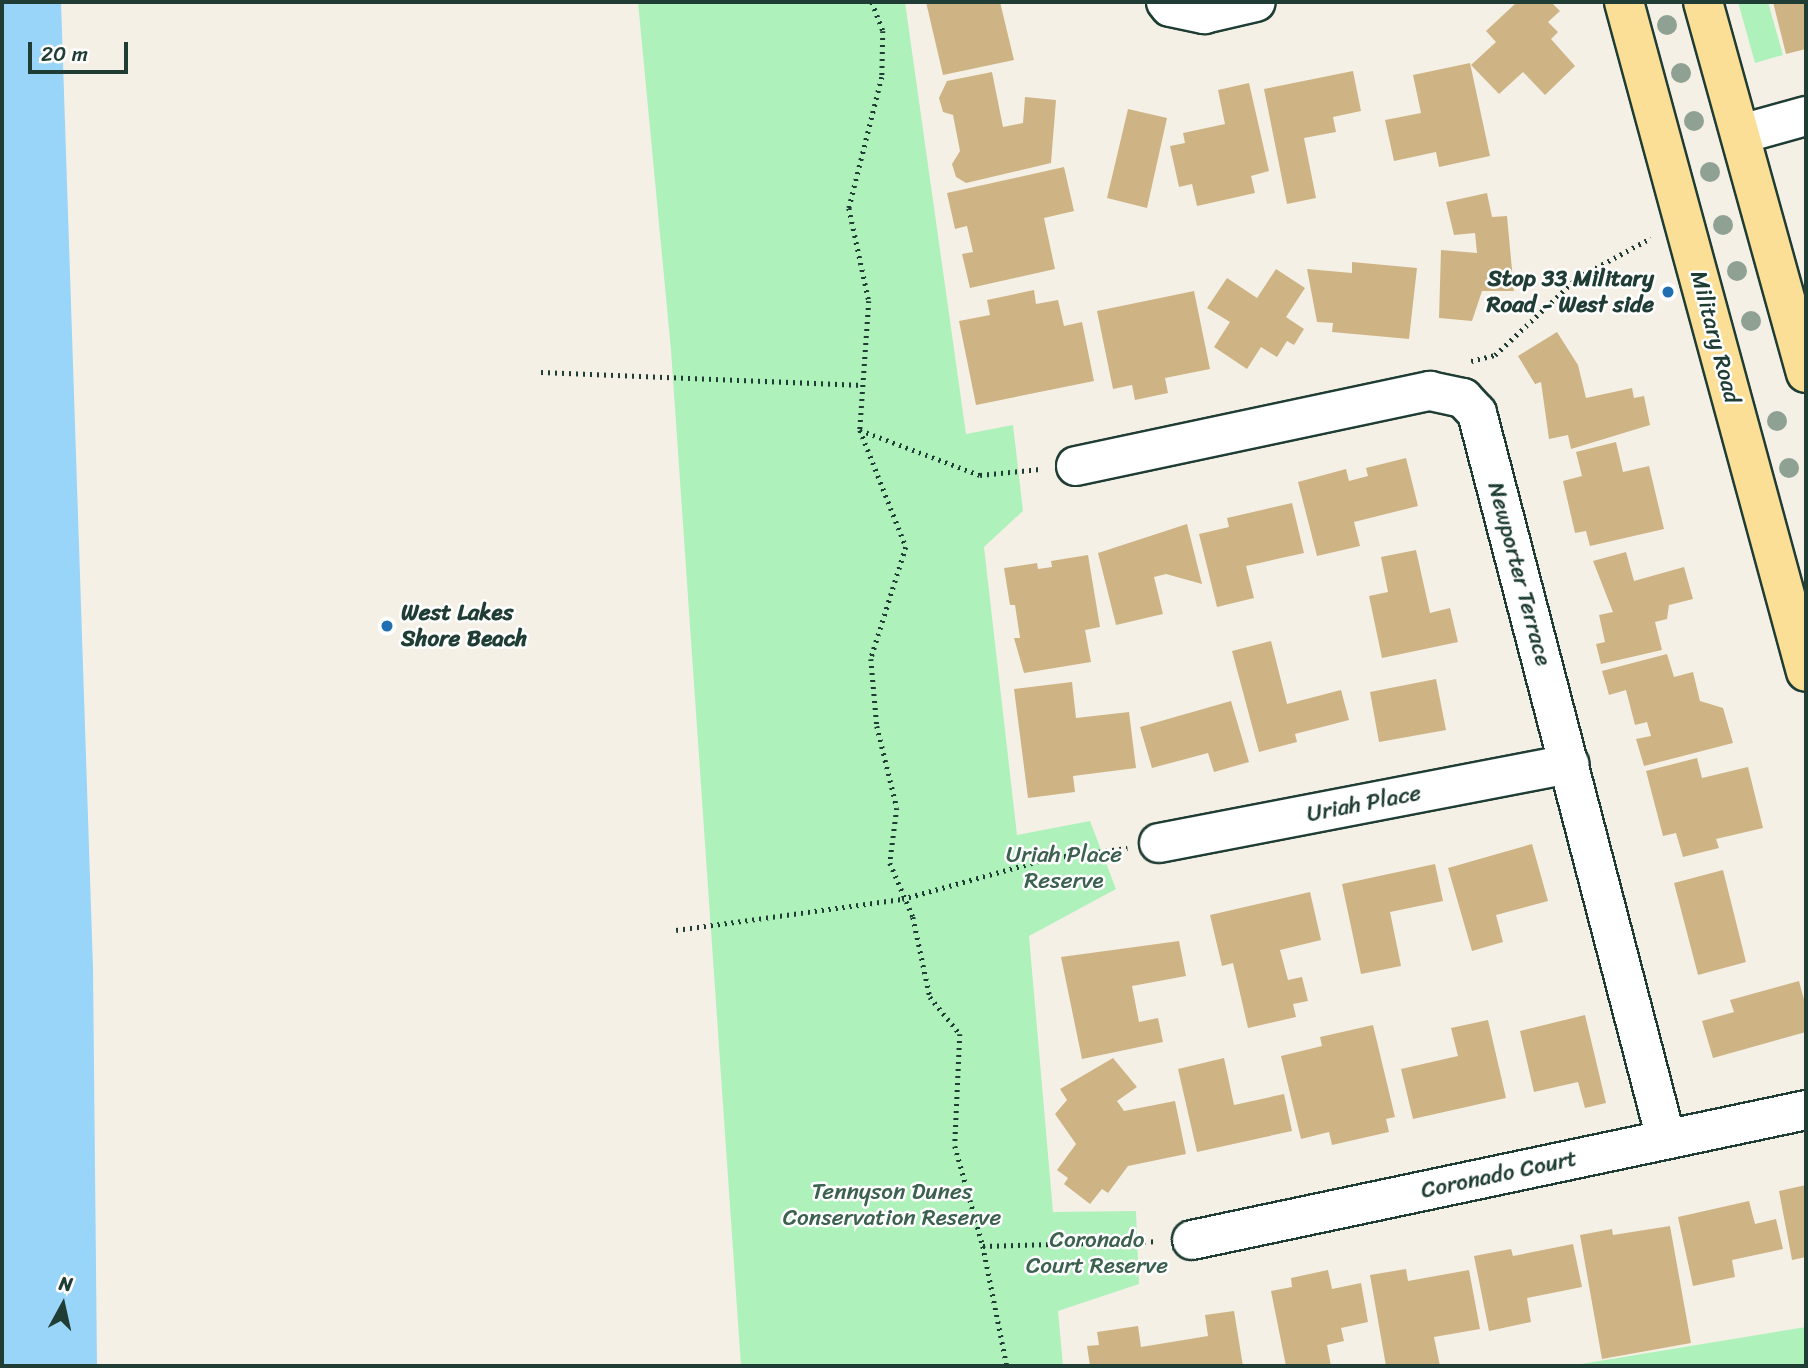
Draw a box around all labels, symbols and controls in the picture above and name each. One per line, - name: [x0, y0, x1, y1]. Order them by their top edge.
- scale bar: [32, 28, 131, 72]
- text: 20 m: [41, 35, 88, 73]
- place label: Stop 33 Military Road - West side: [1485, 265, 1654, 319]
- street label: Military Road: [1684, 268, 1746, 406]
- marker: Stop 33 Military Road - West side: [1660, 284, 1676, 300]
- street label: Newporter Terrace: [1481, 479, 1557, 669]
- place label: West Lakes Shore Beach: [401, 599, 528, 653]
- marker: West Lakes Shore Beach: [379, 618, 395, 634]
- street label: Uriah Place: [1304, 779, 1424, 829]
- park label: Uriah Place Reserve: [1006, 841, 1122, 895]
- street label: Coronado Court: [1419, 1145, 1579, 1205]
- park label: Tennyson Dunes Conservation Reserve: [783, 1178, 1001, 1232]
- park label: Coronado Court Reserve: [1025, 1226, 1169, 1280]
- text: N: [57, 1266, 75, 1301]
- north arrow: [28, 1270, 98, 1340]

